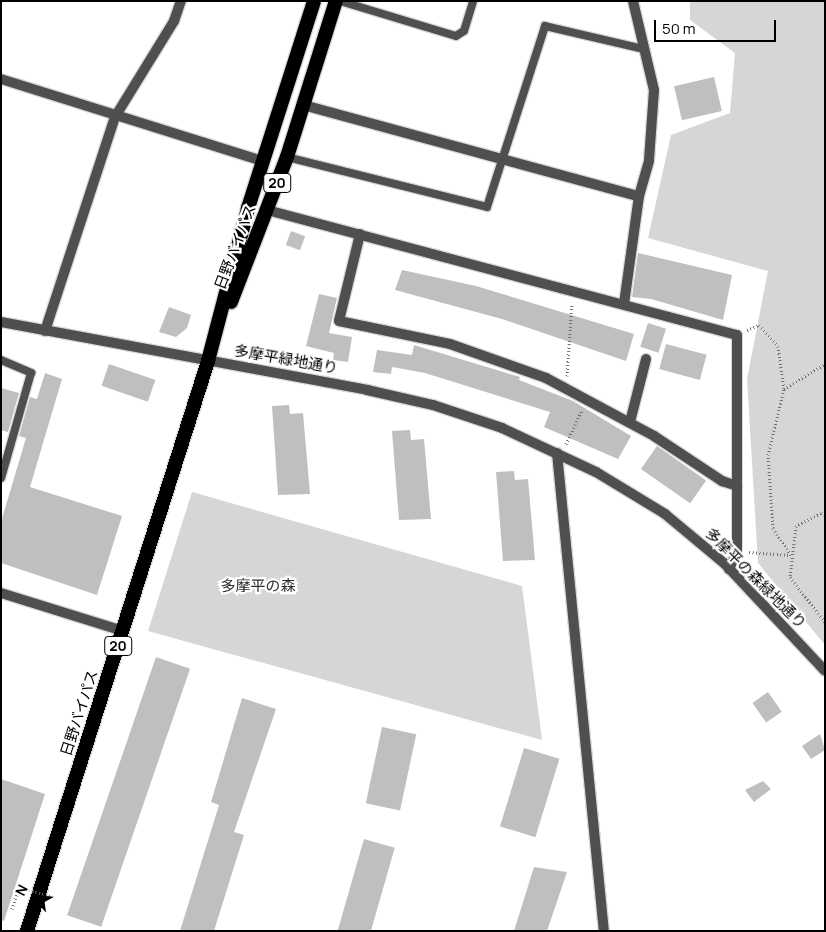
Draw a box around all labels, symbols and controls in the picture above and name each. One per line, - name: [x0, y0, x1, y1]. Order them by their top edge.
- scale bar: [656, 10, 778, 42]
- text: 50 m: [662, 18, 696, 39]
- road number: 20: [262, 172, 292, 194]
- street label: 日野バイパス: [210, 202, 260, 292]
- street label: 多摩平緑地通り: [233, 341, 339, 377]
- street label: 多摩平の森緑地通り: [702, 524, 810, 632]
- park label: 多摩平の森: [221, 577, 295, 595]
- road number: 20: [103, 634, 133, 658]
- street label: 日野バイパス: [57, 667, 101, 759]
- north arrow: [10, 872, 60, 922]
- text: N: [10, 881, 32, 899]

